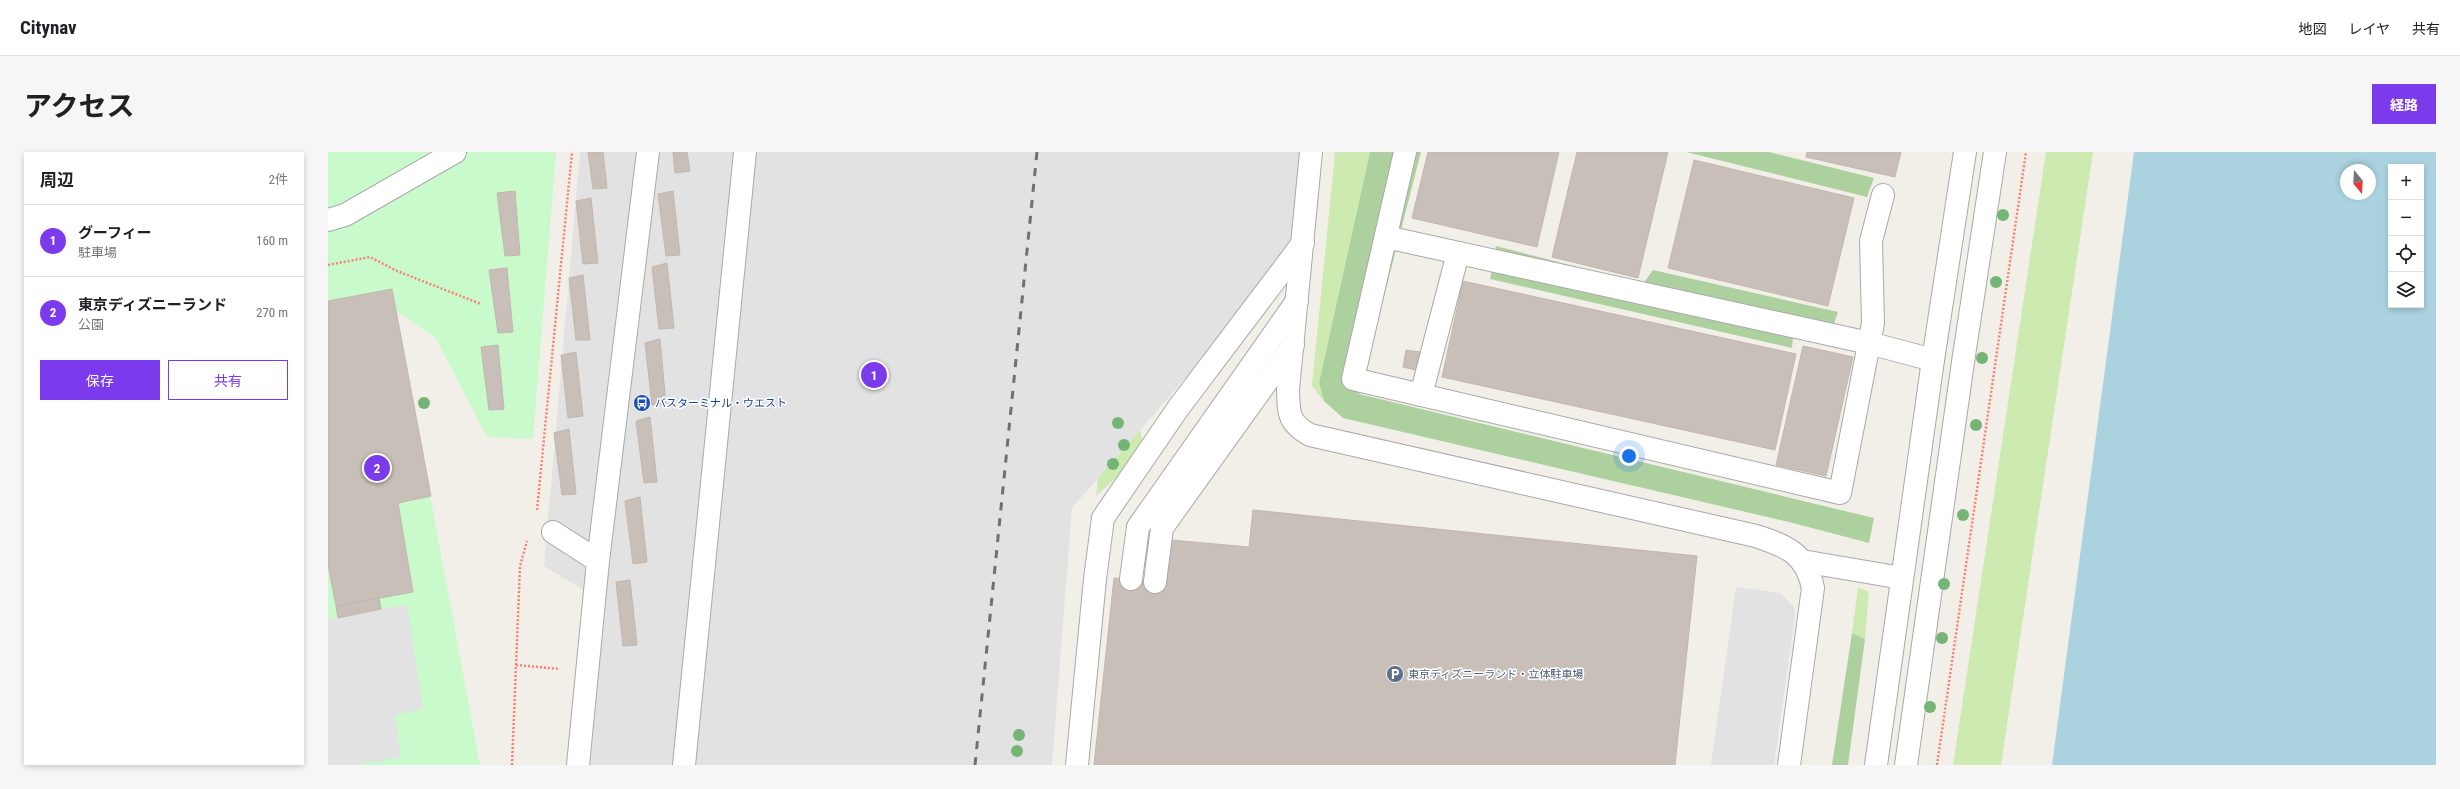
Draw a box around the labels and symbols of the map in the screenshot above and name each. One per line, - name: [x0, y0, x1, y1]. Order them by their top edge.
- north arrow: [2340, 164, 2376, 200]
- pin: 1: [861, 360, 887, 390]
- bus stop icon: バスターミナル・ウエスト: [632, 393, 652, 413]
- place label: バスターミナル・ウエスト: [655, 397, 787, 410]
- your location: [1619, 446, 1639, 466]
- pin: 2: [364, 453, 390, 483]
- parking icon: 東京ディズニーランド・立体駐車場: [1385, 664, 1405, 684]
- place label: 東京ディズニーランド・立体駐車場: [1408, 668, 1583, 681]

